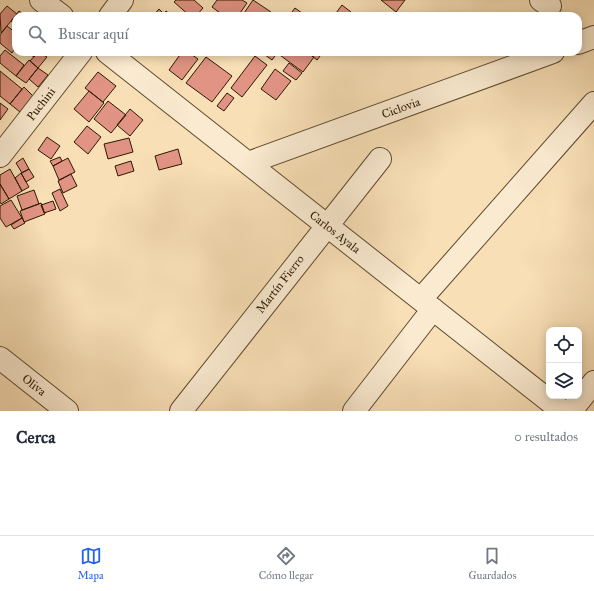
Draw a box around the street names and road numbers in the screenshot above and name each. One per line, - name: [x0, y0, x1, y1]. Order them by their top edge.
- street label: Puchini: [24, 84, 59, 123]
- street label: Ciclovia: [380, 94, 423, 121]
- street label: Carlos Ayala: [307, 208, 364, 257]
- street label: Martín Fierro: [253, 252, 307, 316]
- street label: Oliva: [19, 371, 49, 399]

